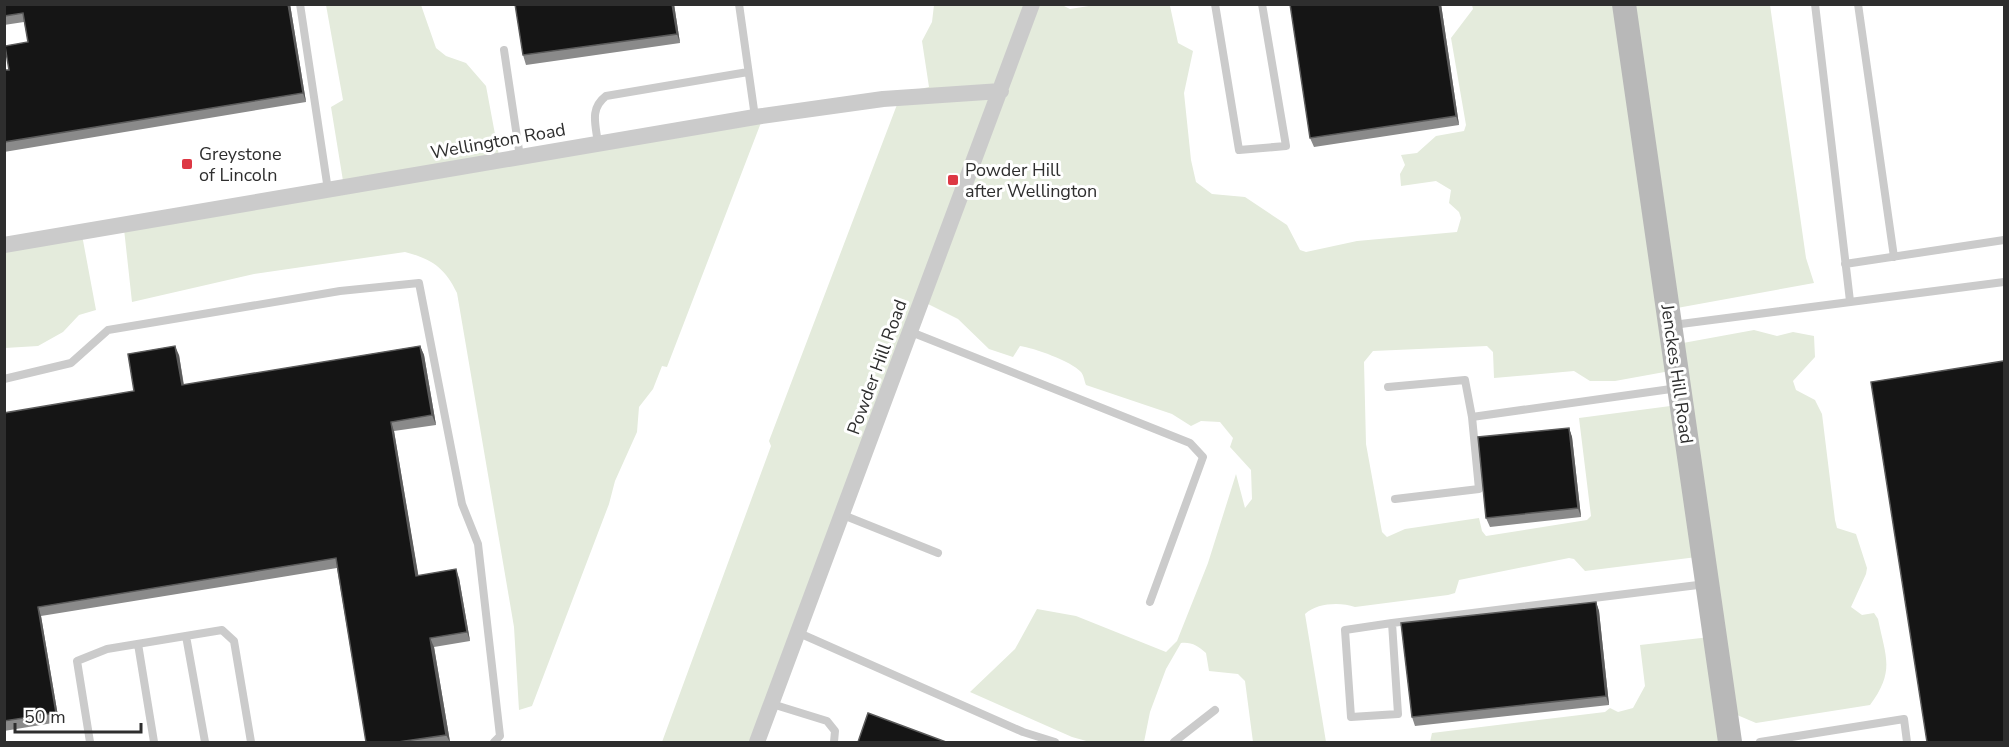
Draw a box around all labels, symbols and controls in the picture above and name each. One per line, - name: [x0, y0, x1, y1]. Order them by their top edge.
- street label: Wellington Road: [429, 117, 567, 165]
- place label: Greystone of Lincoln: [199, 142, 282, 187]
- marker: Greystone of Lincoln: [180, 157, 194, 171]
- place label: Powder Hill after Wellington: [965, 158, 1097, 203]
- marker: Powder Hill after Wellington: [946, 173, 960, 187]
- street label: Powder Hill Road: [841, 296, 913, 438]
- street label: Jenckes Hill Road: [1655, 302, 1699, 445]
- scale bar: [15, 696, 141, 734]
- text: 50 m: [24, 705, 66, 729]

